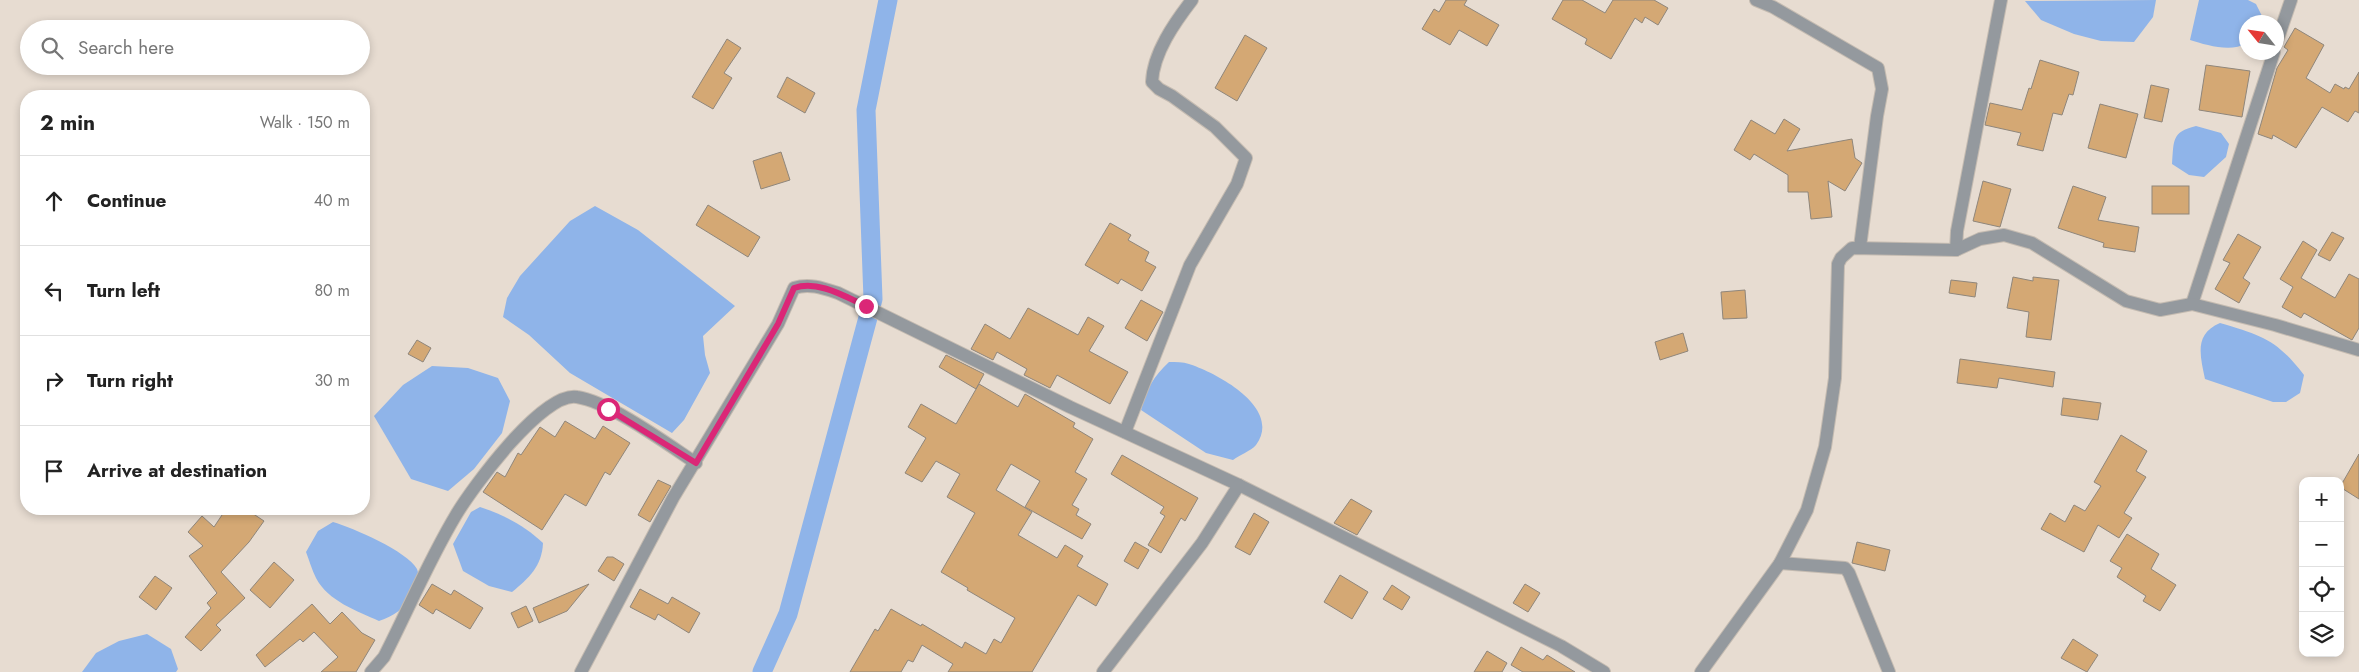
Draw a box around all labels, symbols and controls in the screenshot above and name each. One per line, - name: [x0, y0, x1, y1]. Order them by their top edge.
- north arrow: [2239, 15, 2284, 60]
- search box: [20, 20, 370, 75]
- icon: search: [38, 34, 66, 62]
- text: Search here: [78, 34, 174, 61]
- text: 2 min: [40, 108, 95, 138]
- text: Walk · 150 m: [260, 111, 350, 134]
- icon: ahead: [40, 187, 68, 215]
- text: Continue: [87, 187, 166, 214]
- text: 40 m: [314, 189, 350, 212]
- icon: left: [40, 277, 68, 305]
- text: Turn left: [87, 277, 160, 304]
- text: 80 m: [314, 279, 350, 302]
- route end: [855, 295, 878, 318]
- icon: right: [40, 367, 68, 395]
- text: Turn right: [87, 367, 173, 394]
- text: 30 m: [314, 369, 350, 392]
- route start: [597, 398, 620, 421]
- icon: arrive: [40, 457, 68, 485]
- text: Arrive at destination: [87, 457, 267, 484]
- map controls: [2299, 477, 2344, 657]
- button: +: [2299, 477, 2344, 522]
- button: −: [2299, 522, 2344, 567]
- button: locate: [2299, 567, 2344, 612]
- button: layers: [2299, 612, 2344, 657]

